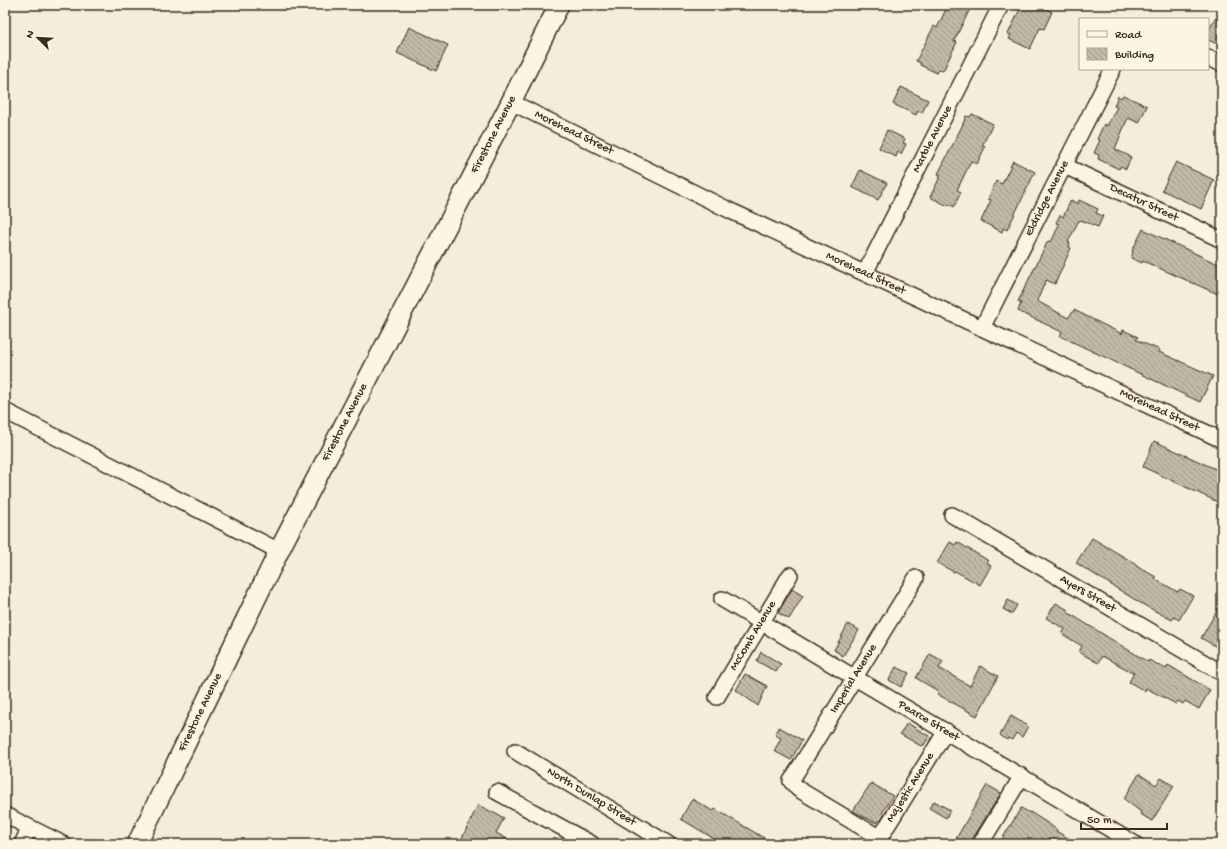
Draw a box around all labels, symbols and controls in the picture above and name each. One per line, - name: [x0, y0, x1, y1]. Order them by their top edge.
- north arrow: [18, 18, 58, 58]
- legend: [1079, 18, 1209, 70]
- text: N: [24, 29, 38, 40]
- text: Road: [1115, 29, 1142, 43]
- text: Building: [1114, 49, 1154, 63]
- street label: Firestone Avenue: [468, 93, 520, 177]
- street label: Marble Avenue: [910, 103, 956, 175]
- street label: Morehead Street: [532, 108, 616, 159]
- street label: Eldridge Avenue: [1022, 158, 1073, 239]
- street label: Decatur Street: [1106, 180, 1181, 226]
- street label: Morehead Street: [823, 249, 909, 299]
- street label: Firestone Avenue: [319, 381, 371, 465]
- street label: Morehead Street: [1117, 386, 1202, 436]
- street label: Ayers Street: [1057, 572, 1119, 617]
- street label: McComb Avenue: [727, 598, 780, 674]
- street label: Imperial Avenue: [827, 641, 881, 716]
- street label: Firestone Avenue: [175, 670, 226, 755]
- street label: Pearce Street: [894, 697, 963, 746]
- street label: Majestic Avenue: [884, 750, 938, 825]
- street label: North Dunlap Street: [544, 765, 639, 830]
- scale bar: [1081, 805, 1167, 831]
- text: 50 m: [1087, 814, 1112, 828]

